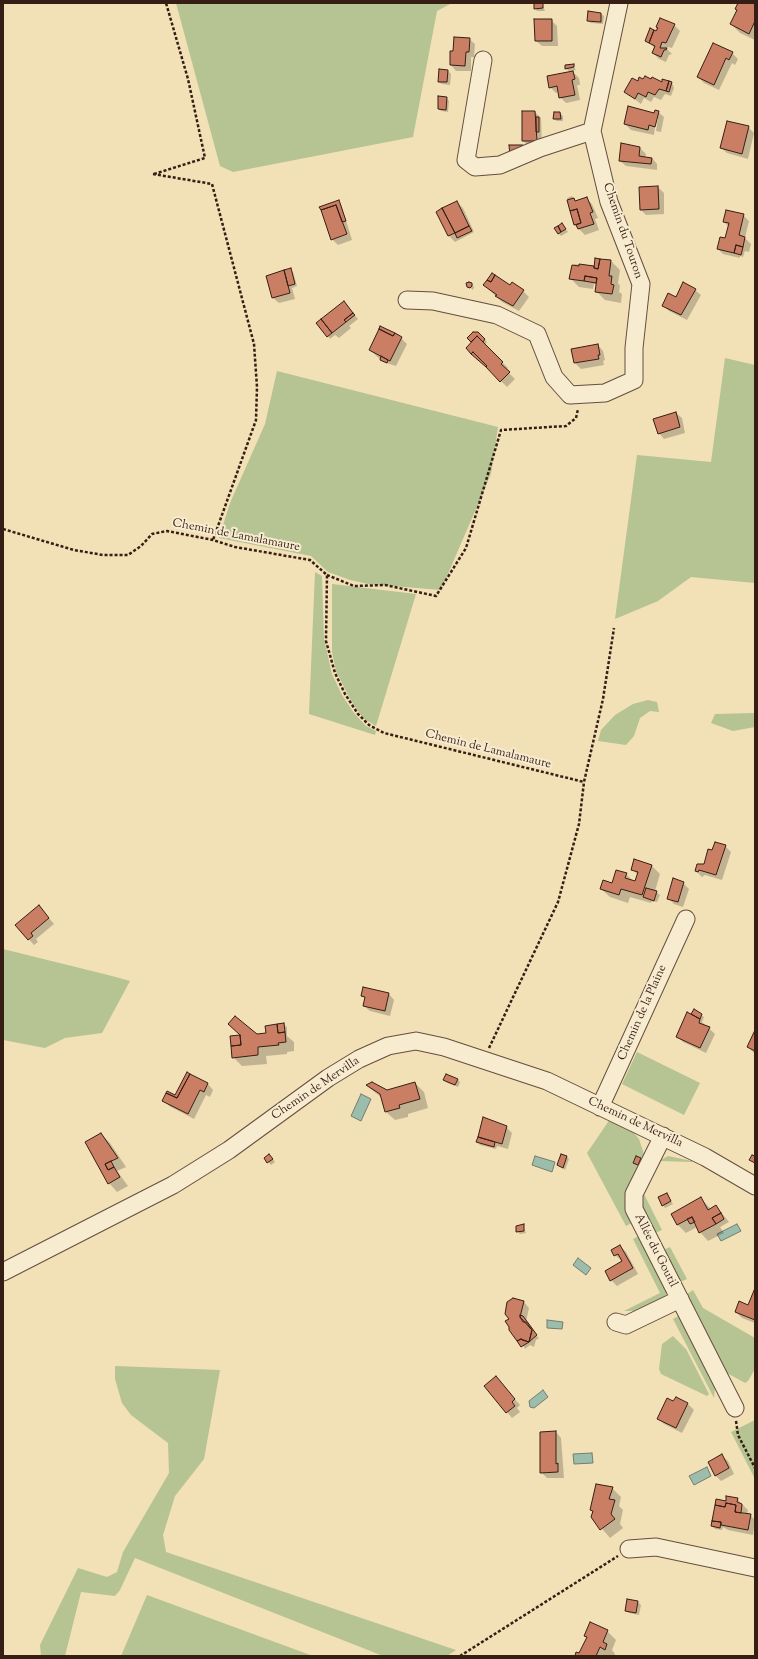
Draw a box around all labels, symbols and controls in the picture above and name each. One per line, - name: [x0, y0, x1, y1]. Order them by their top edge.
- street label: Chemin du Touron: [599, 181, 645, 281]
- street label: Chemin de Lamalamaure: [171, 517, 301, 555]
- street label: Chemin de Lamalamaure: [423, 727, 553, 773]
- street label: Chemin de la Plaine: [615, 963, 671, 1063]
- street label: Chemin de Mervilla: [269, 1054, 363, 1124]
- street label: Chemin de Mervilla: [585, 1095, 685, 1151]
- street label: Allée du Goutil: [630, 1212, 680, 1290]

